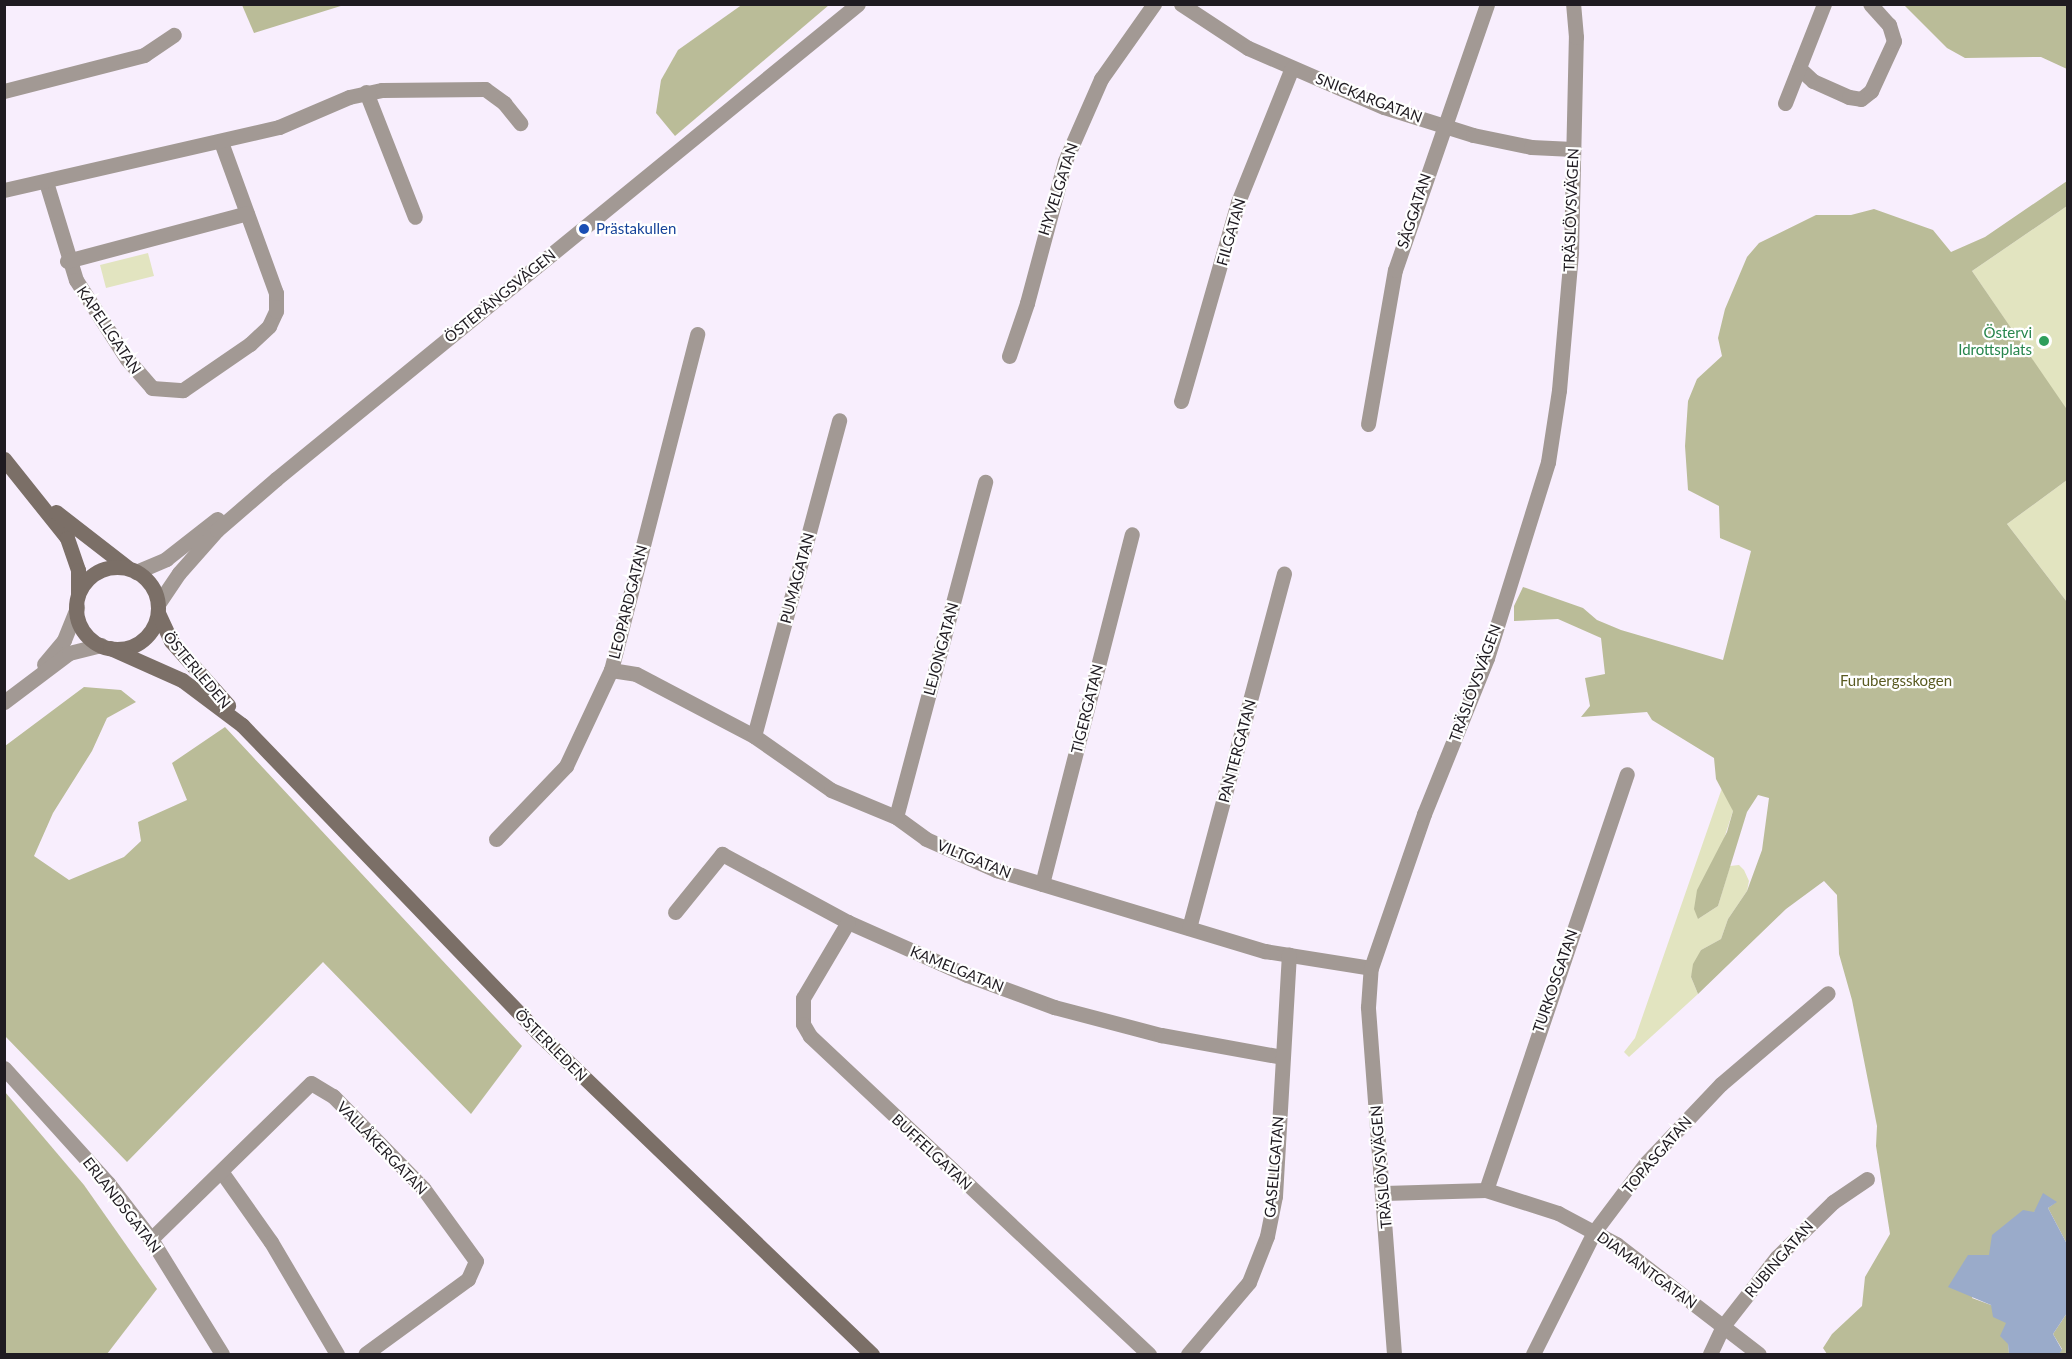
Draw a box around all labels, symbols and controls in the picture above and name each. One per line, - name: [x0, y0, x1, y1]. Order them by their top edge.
- street label: SNICKARGATAN: [1313, 69, 1425, 127]
- street label: HYVELGATAN: [1035, 140, 1081, 238]
- street label: TRÄSLÖVSVÄGEN: [1560, 148, 1582, 272]
- street label: SÅGGATAN: [1393, 171, 1435, 251]
- street label: FILGATAN: [1213, 196, 1249, 268]
- place label: Prästakullen: [596, 220, 676, 238]
- marker: Prästakullen: [577, 222, 591, 236]
- street label: ÖSTERÄNGSVÄGEN: [441, 246, 559, 346]
- street label: KAPELLGATAN: [73, 283, 145, 377]
- place label: Östervi Idrottsplats: [1958, 323, 2032, 358]
- marker: Östervi Idrottsplats: [2037, 334, 2051, 348]
- street label: PUMAGATAN: [776, 531, 818, 625]
- street label: LEOPARDGATAN: [605, 543, 651, 661]
- street label: LEJONGATAN: [920, 601, 962, 697]
- street label: TRÄSLÖVSVÄGEN: [1445, 622, 1505, 744]
- street label: ÖSTERLEDEN: [160, 628, 234, 712]
- street label: TIGERGATAN: [1067, 663, 1107, 755]
- park label: Furubergsskogen: [1840, 672, 1952, 690]
- street label: PANTERGATAN: [1215, 697, 1259, 805]
- street label: VILTGATAN: [934, 836, 1014, 882]
- street label: TURKOSGATAN: [1529, 927, 1581, 1035]
- street label: KAMELGATAN: [908, 942, 1006, 996]
- street label: ÖSTERLEDEN: [511, 1005, 591, 1085]
- street label: VALLÅKERGATAN: [333, 1098, 431, 1198]
- street label: TRÄSLÖVSVÄGEN: [1367, 1105, 1395, 1229]
- street label: BUFFELGATAN: [888, 1110, 976, 1194]
- street label: TOPASGATAN: [1619, 1113, 1695, 1197]
- street label: GASELLGATAN: [1261, 1115, 1287, 1219]
- street label: ERLANDSGATAN: [79, 1154, 165, 1256]
- street label: RUBINGATAN: [1741, 1217, 1817, 1301]
- street label: DIAMANTGATAN: [1594, 1228, 1700, 1312]

